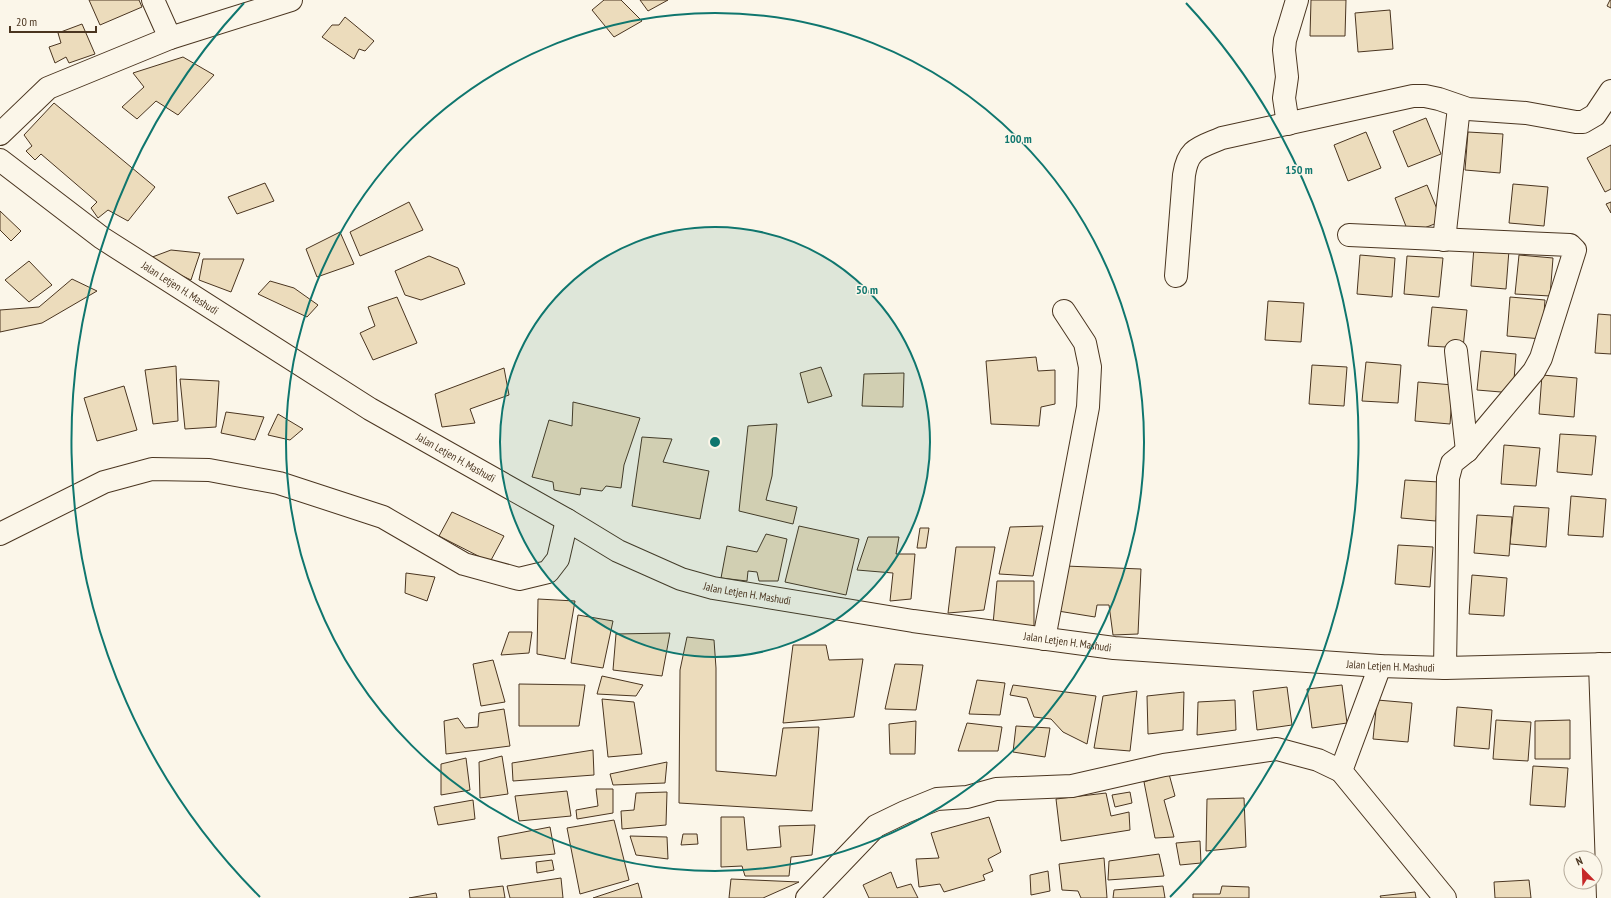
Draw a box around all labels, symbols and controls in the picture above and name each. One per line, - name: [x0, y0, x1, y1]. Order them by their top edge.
- scale bar: [10, 8, 96, 34]
- text: 20 m: [16, 14, 37, 29]
- text: 100 m: [1004, 131, 1032, 146]
- text: 150 m: [1285, 162, 1313, 177]
- street label: Jalan Letjen H. Mashudi: [138, 258, 221, 317]
- text: 50 m: [856, 282, 878, 297]
- street label: Jalan Letjen H. Mashudi: [413, 429, 498, 485]
- centre of rings: [708, 435, 722, 449]
- street label: Jalan Letjen H. Mashudi: [701, 578, 792, 608]
- street label: Jalan Letjen H. Mashudi: [1022, 629, 1112, 655]
- street label: Jalan Letjen H. Mashudi: [1345, 657, 1435, 675]
- north arrow: [1563, 850, 1603, 890]
- text: N: [1574, 853, 1585, 868]

